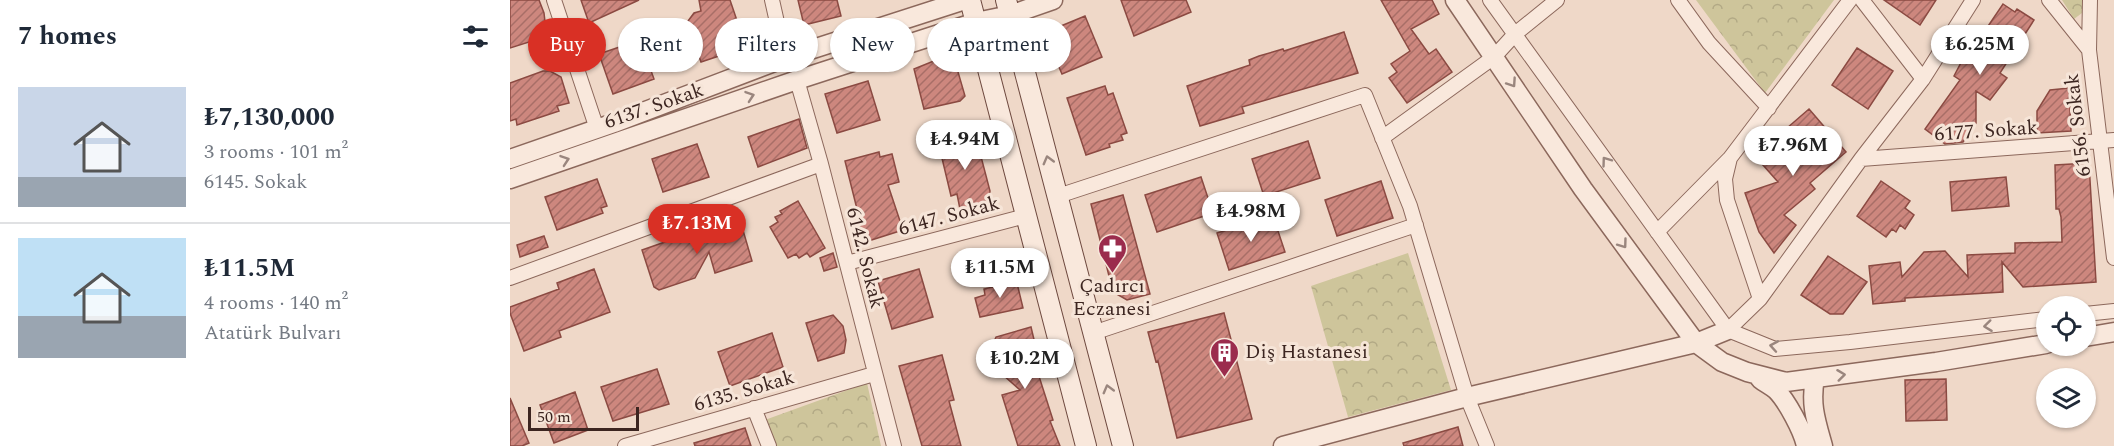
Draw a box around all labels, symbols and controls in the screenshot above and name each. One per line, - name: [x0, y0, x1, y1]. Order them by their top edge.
- text: 7 homes: [18, 16, 117, 56]
- chip: Buy: [528, 18, 606, 72]
- chip: Rent: [618, 18, 703, 72]
- chip: Filters: [715, 18, 818, 72]
- chip: New: [830, 18, 915, 72]
- chip: Apartment: [927, 18, 1071, 72]
- icon: filters: [459, 20, 492, 53]
- pin: ₺6.25M: [1931, 25, 2029, 76]
- text: ₺6.25M: [1945, 29, 2015, 59]
- street label: 6156. Sokak: [2057, 72, 2099, 178]
- street label: 6137. Sokak: [600, 75, 708, 137]
- one-way arrow: [1504, 77, 1515, 88]
- one-way arrow: [744, 91, 754, 104]
- text: ₺7,130,000: [204, 97, 335, 137]
- icon: home: [66, 111, 138, 183]
- street label: 6177. Sokak: [1933, 112, 2039, 150]
- pin: ₺4.94M: [916, 120, 1014, 171]
- text: ₺4.94M: [930, 124, 1000, 154]
- pin: ₺7.96M: [1744, 126, 1842, 177]
- text: ₺7.96M: [1758, 130, 1828, 160]
- text: 3 rooms · 101 m²: [204, 137, 348, 167]
- one-way arrow: [559, 155, 570, 168]
- one-way arrow: [1043, 155, 1055, 166]
- one-way arrow: [1602, 156, 1613, 167]
- text: 6145. Sokak: [204, 167, 308, 197]
- street label: 6147. Sokak: [895, 188, 1003, 244]
- pin: ₺4.98M: [1202, 192, 1300, 243]
- text: ₺4.98M: [1216, 196, 1286, 226]
- pin: ₺7.13M: [648, 204, 746, 255]
- street label: 6142. Sokak: [838, 204, 892, 312]
- text: ₺7.13M: [662, 208, 732, 238]
- pharmacy icon: Çadırcı Eczanesi: [1096, 232, 1128, 274]
- one-way arrow: [1616, 237, 1627, 248]
- text: ₺11.5M: [204, 248, 295, 288]
- pin: ₺11.5M: [951, 248, 1049, 299]
- text: ₺11.5M: [965, 252, 1035, 282]
- icon: home: [66, 262, 138, 334]
- place label: Çadırcı Eczanesi: [1073, 271, 1151, 324]
- text: 4 rooms · 140 m²: [204, 288, 348, 318]
- map controls: [2036, 296, 2096, 428]
- button: locate: [2036, 296, 2096, 356]
- text: Atatürk Bulvarı: [204, 318, 342, 348]
- one-way arrow: [1983, 319, 1992, 332]
- building icon: Diş Hastanesi: [1208, 336, 1240, 378]
- place label: Diş Hastanesi: [1245, 337, 1368, 367]
- pin: ₺10.2M: [976, 339, 1074, 390]
- one-way arrow: [1769, 340, 1779, 353]
- text: ₺10.2M: [990, 343, 1060, 373]
- street label: 6135. Sokak: [690, 362, 798, 420]
- button: layers: [2036, 368, 2096, 428]
- one-way arrow: [1837, 369, 1846, 381]
- one-way arrow: [1103, 385, 1115, 395]
- scale bar: [528, 404, 639, 432]
- text: 50 m: [537, 405, 571, 429]

